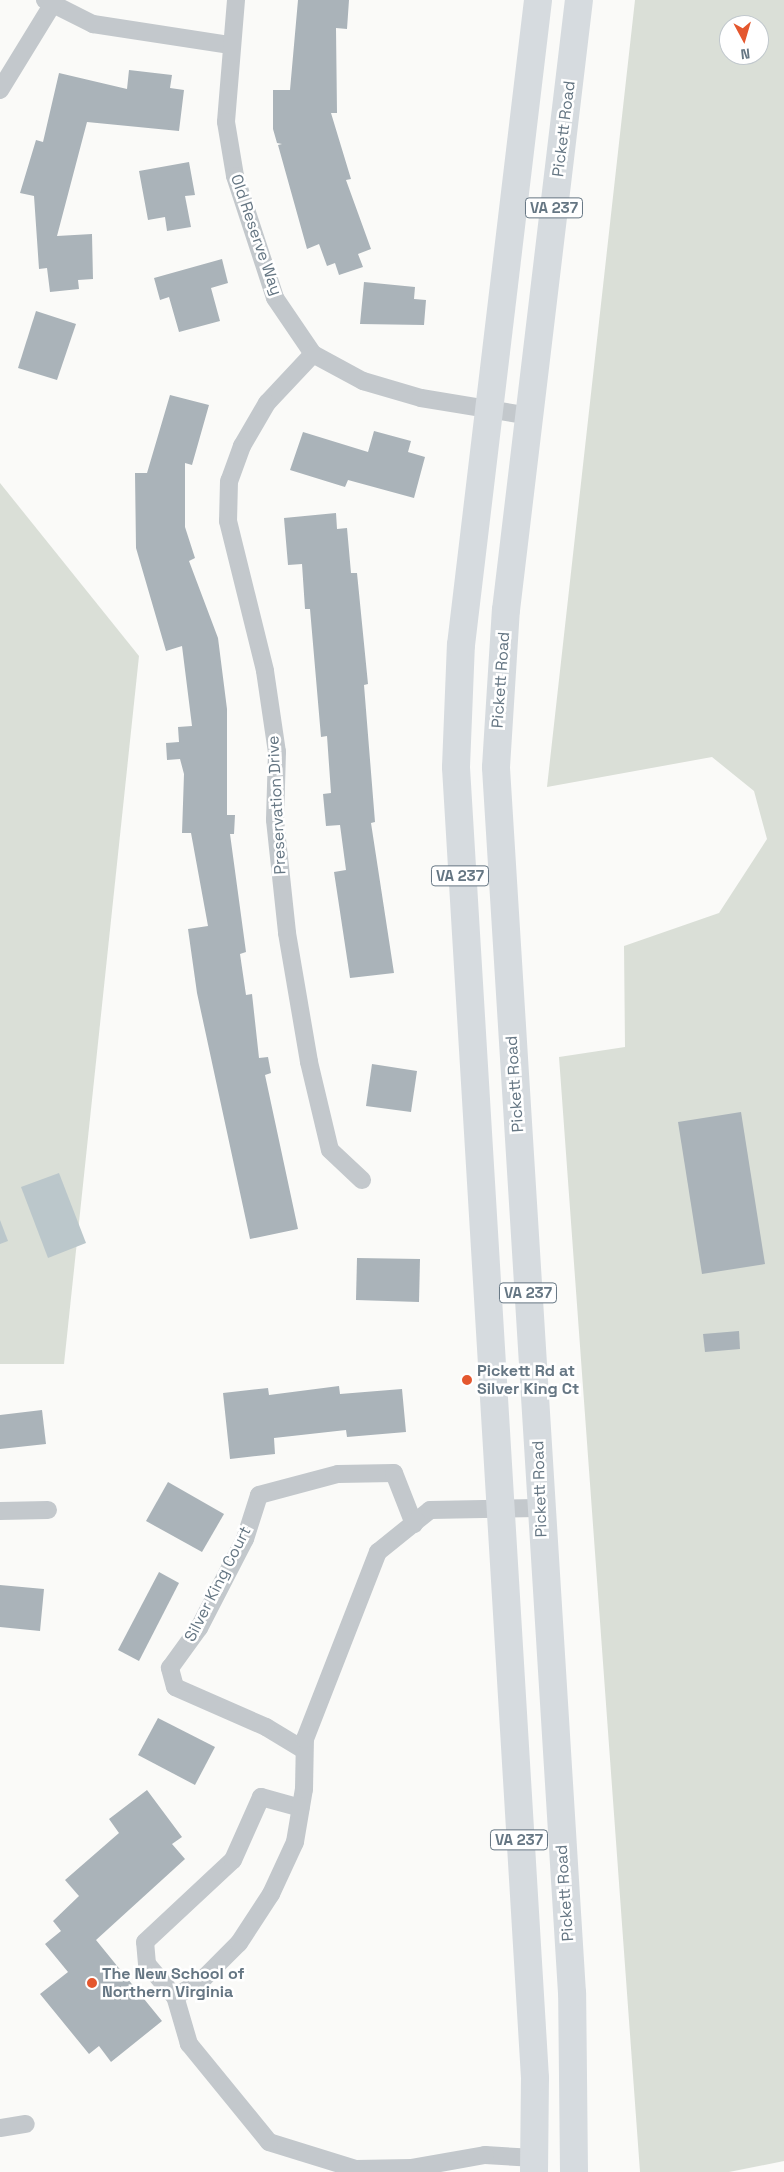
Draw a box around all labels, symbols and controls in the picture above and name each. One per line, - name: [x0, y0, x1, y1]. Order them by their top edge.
- north arrow: [719, 15, 769, 65]
- text: N: [740, 44, 751, 63]
- street label: Pickett Road: [549, 80, 579, 178]
- street label: Old Reserve Way: [226, 172, 286, 298]
- road number: VA 237: [524, 196, 584, 220]
- street label: Pickett Road: [488, 631, 514, 729]
- street label: Preservation Drive: [264, 735, 290, 875]
- road number: VA 237: [430, 864, 490, 888]
- street label: Pickett Road: [502, 1035, 528, 1133]
- road number: VA 237: [498, 1280, 558, 1306]
- place label: Pickett Rd at Silver King Ct: [477, 1361, 579, 1399]
- marker: Pickett Rd at Silver King Ct: [461, 1374, 473, 1386]
- street label: Pickett Road: [529, 1440, 551, 1538]
- street label: Silver King Court: [181, 1523, 255, 1645]
- road number: VA 237: [489, 1828, 549, 1852]
- street label: Pickett Road: [552, 1844, 578, 1942]
- place label: The New School of Northern Virginia: [102, 1964, 244, 2002]
- marker: The New School of Northern Virginia: [86, 1977, 98, 1989]

